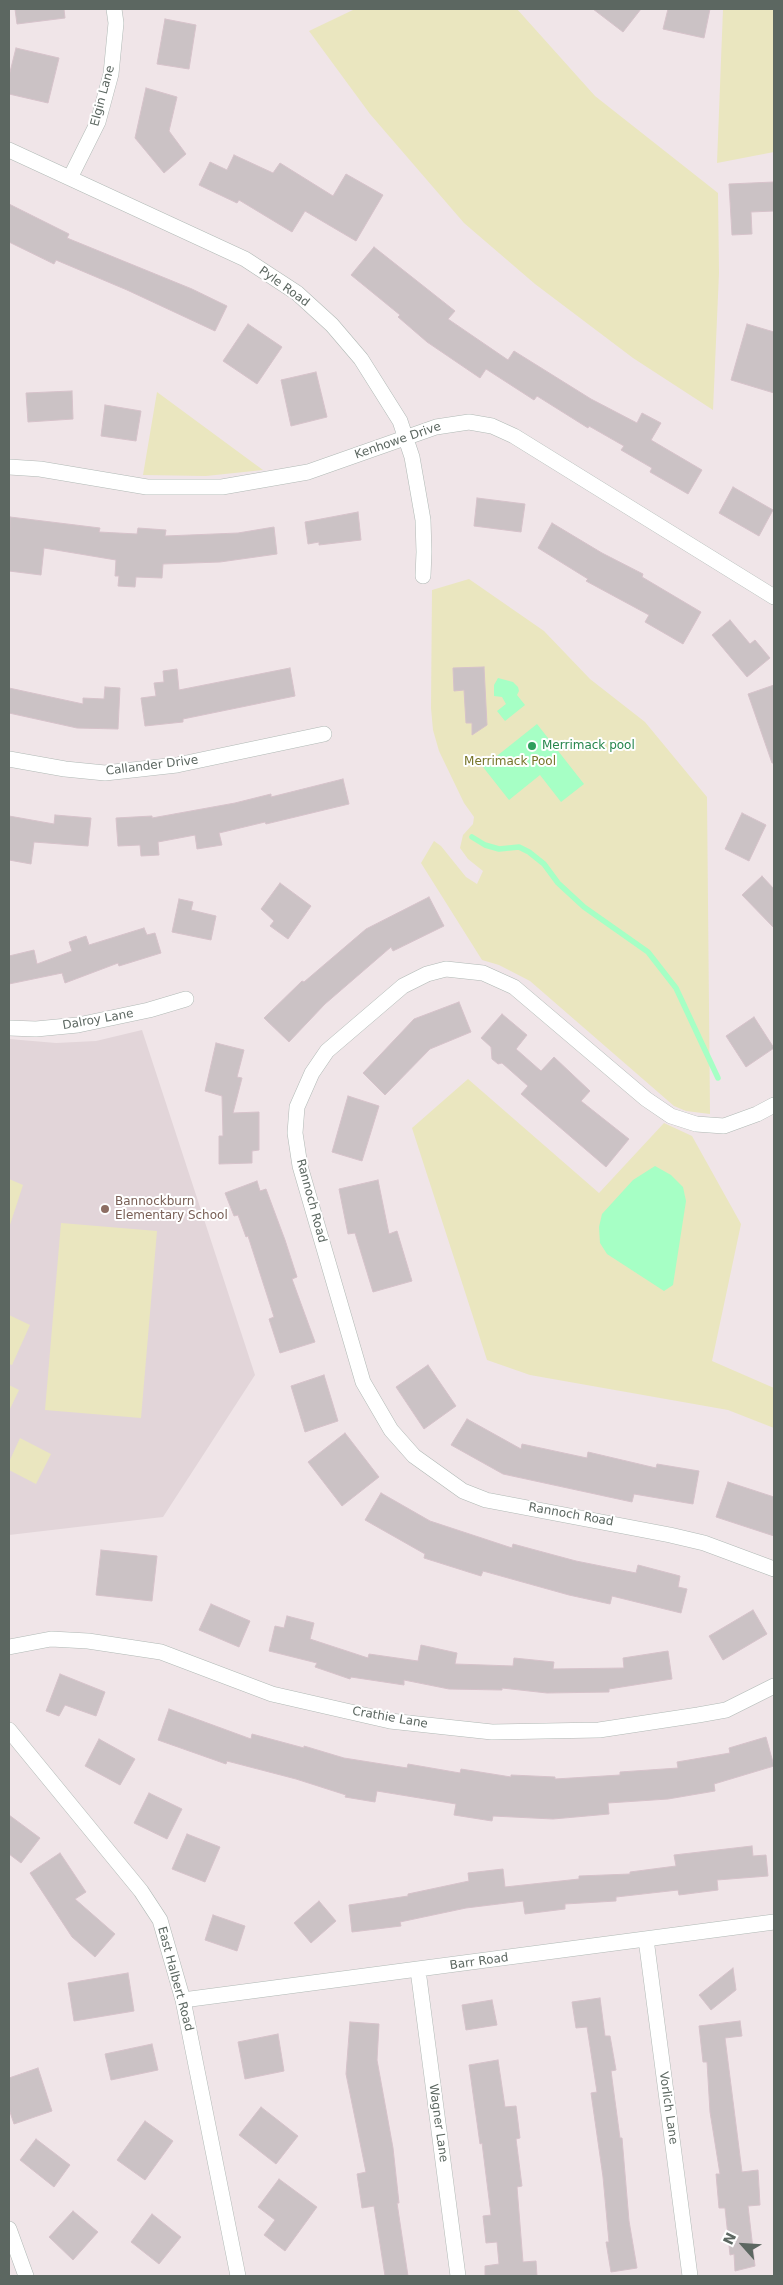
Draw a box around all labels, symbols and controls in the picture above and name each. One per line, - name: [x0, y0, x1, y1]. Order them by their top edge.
- street label: Elgin Lane: [88, 64, 118, 128]
- street label: Pyle Road: [256, 264, 312, 310]
- street label: Kenhowe Drive: [353, 420, 443, 462]
- place label: Merrimack pool: [542, 739, 635, 753]
- marker: Merrimack pool: [526, 740, 538, 752]
- street label: Callander Drive: [105, 753, 199, 779]
- park label: Merrimack Pool: [464, 755, 556, 769]
- street label: Dalroy Lane: [61, 1007, 135, 1033]
- street label: Rannoch Road: [293, 1158, 329, 1244]
- place label: Bannockburn Elementary School: [115, 1195, 228, 1223]
- marker: Bannockburn Elementary School: [99, 1203, 111, 1215]
- street label: Rannoch Road: [527, 1500, 615, 1530]
- street label: Crathie Lane: [351, 1704, 429, 1732]
- street label: East Halbert Road: [154, 1925, 196, 2033]
- street label: Barr Road: [449, 1951, 509, 1973]
- street label: Vorlich Lane: [656, 2071, 680, 2145]
- street label: Wagner Lane: [425, 2083, 451, 2163]
- north arrow: [718, 2220, 768, 2270]
- text: N: [720, 2230, 739, 2247]

